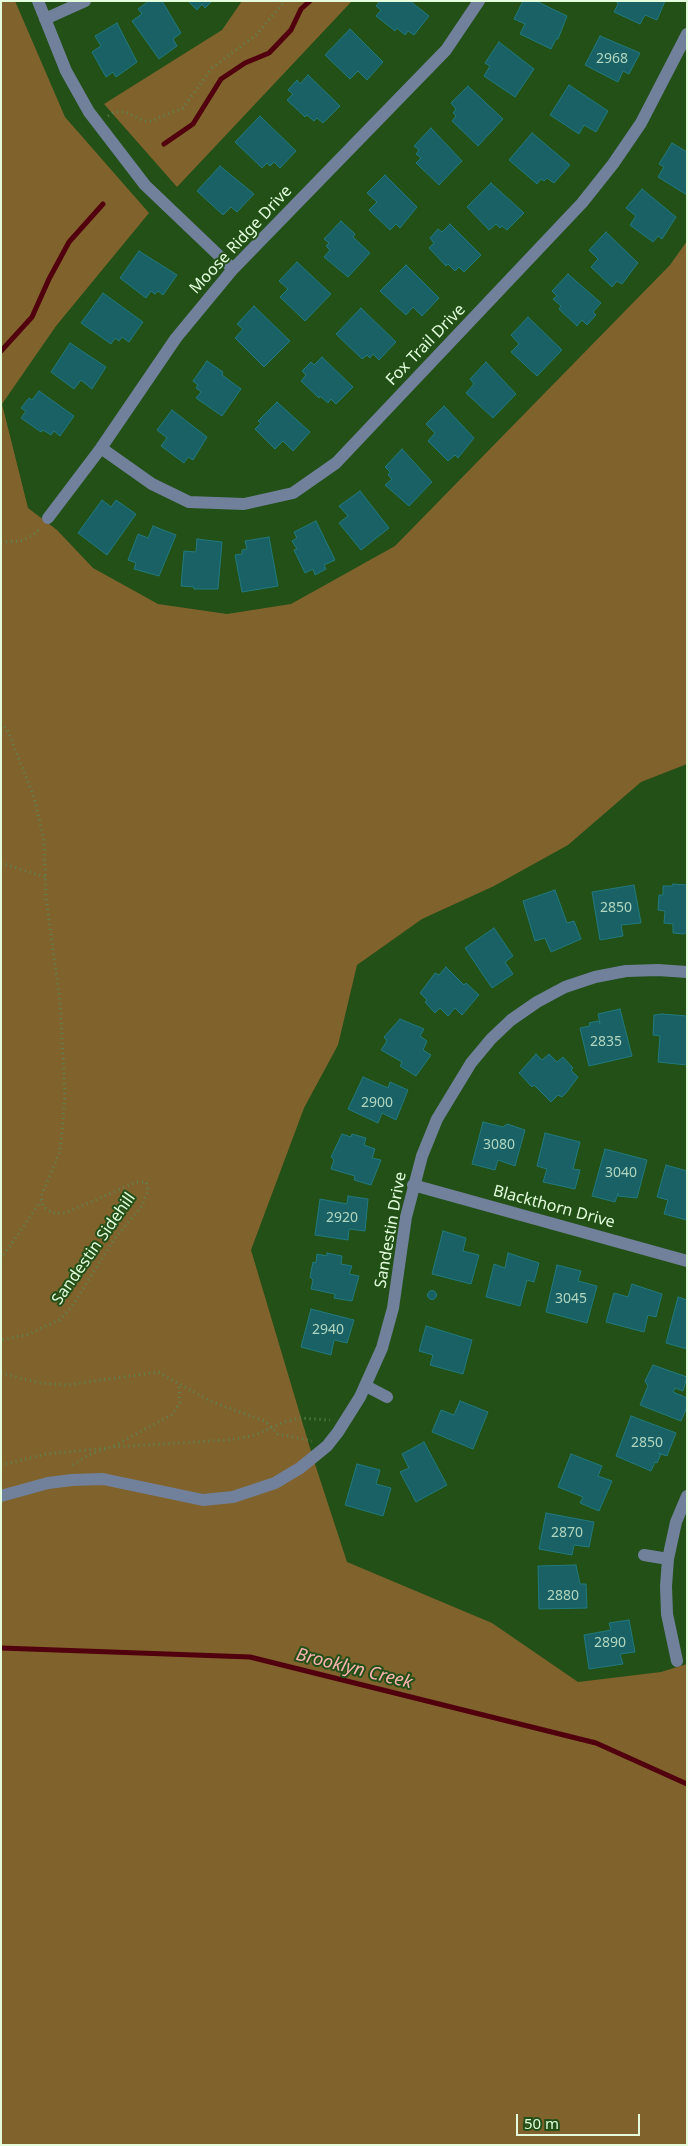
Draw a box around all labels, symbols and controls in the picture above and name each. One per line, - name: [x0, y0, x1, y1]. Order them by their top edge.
- house number: 2968: [596, 51, 628, 67]
- street label: Moose Ridge Drive: [186, 182, 296, 298]
- street label: Fox Trail Drive: [382, 300, 470, 390]
- house number: 2850: [600, 900, 632, 916]
- house number: 2835: [590, 1034, 622, 1050]
- house number: 2900: [361, 1095, 393, 1111]
- house number: 3080: [483, 1137, 515, 1153]
- house number: 3040: [605, 1165, 637, 1181]
- street label: Sandestin Drive: [371, 1170, 411, 1290]
- street label: Blackthorn Drive: [491, 1182, 617, 1232]
- street label: Sandestin Sidehill: [48, 1189, 140, 1309]
- house number: 2920: [326, 1210, 358, 1226]
- house number: 3045: [555, 1291, 587, 1307]
- house number: 2940: [312, 1322, 344, 1338]
- house number: 2850: [631, 1435, 663, 1451]
- house number: 2870: [551, 1525, 583, 1541]
- house number: 2880: [547, 1588, 579, 1604]
- house number: 2890: [594, 1635, 626, 1651]
- water label: Brooklyn Creek: [294, 1644, 414, 1694]
- scale bar: [518, 2104, 642, 2136]
- text: 50 m: [524, 2113, 559, 2133]

